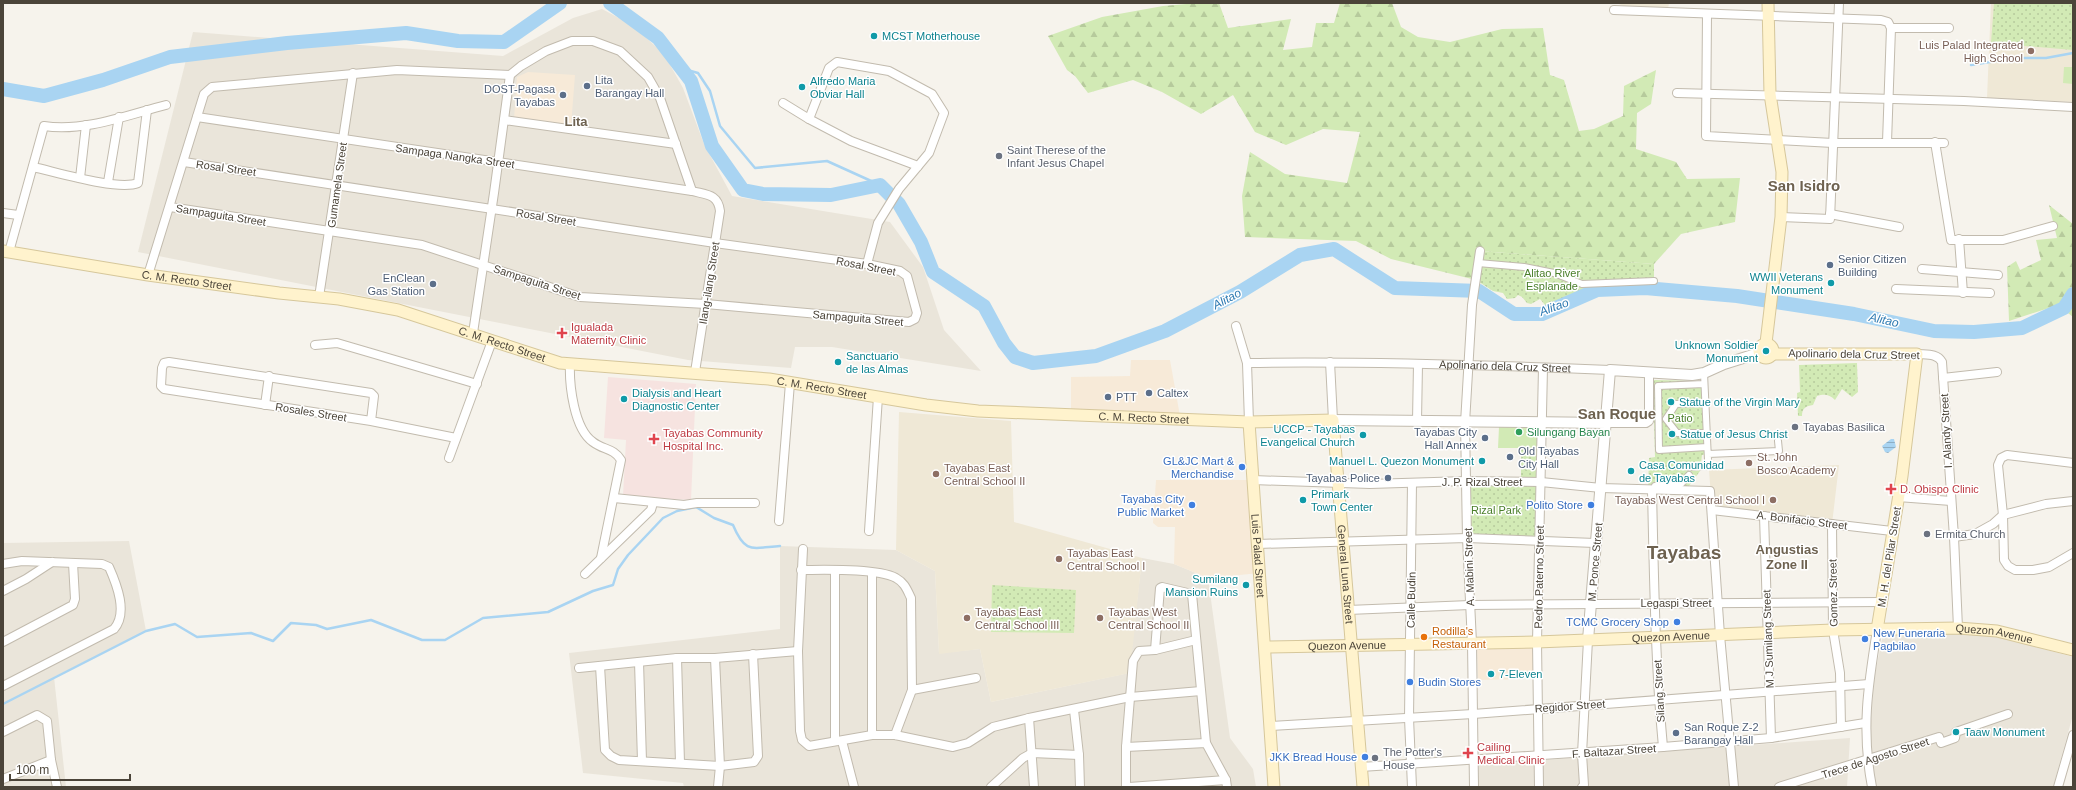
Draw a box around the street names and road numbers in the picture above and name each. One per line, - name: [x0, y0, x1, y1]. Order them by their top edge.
- street label: Gumamela Street: [325, 141, 349, 229]
- street label: Sampaga Nangka Street: [395, 142, 515, 170]
- street label: Rosal Street: [195, 158, 257, 178]
- street label: Sampaguita Street: [175, 202, 267, 228]
- street label: Rosal Street: [515, 206, 577, 228]
- street label: Ilang-ilang Street: [697, 241, 721, 325]
- street label: Rosal Street: [835, 254, 897, 278]
- street label: Sampaguita Street: [492, 262, 582, 302]
- street label: C. M. Recto Street: [141, 268, 232, 292]
- street label: Sampaguita Street: [812, 308, 904, 328]
- street label: C. M. Recto Street: [457, 324, 547, 364]
- street label: Apolinario dela Cruz Street: [1788, 347, 1920, 361]
- street label: Apolinario dela Cruz Street: [1439, 358, 1571, 374]
- street label: C. M. Recto Street: [776, 374, 867, 401]
- street label: I. Alandy Street: [1938, 393, 1954, 469]
- street label: Rosales Street: [274, 400, 348, 424]
- street label: C. M. Recto Street: [1098, 410, 1189, 426]
- street label: J. P. Rizal Street: [1442, 476, 1522, 488]
- street label: M. H. del Pilar Street: [1875, 506, 1903, 608]
- street label: A. Bonifacio Street: [1756, 508, 1848, 532]
- street label: Luis Palad Street: [1249, 513, 1267, 598]
- street label: M. Ponce Street: [1586, 522, 1604, 602]
- street label: General Luna Street: [1336, 524, 1356, 624]
- street label: Pedro Paterno Street: [1532, 525, 1546, 629]
- street label: A. Mabini Street: [1462, 528, 1476, 606]
- street label: Gomez Street: [1826, 559, 1840, 627]
- street label: Calle Budin: [1405, 572, 1417, 628]
- street label: M J Sumilang Street: [1760, 589, 1776, 689]
- street label: Legaspi Street: [1641, 597, 1711, 609]
- street label: Quezon Avenue: [1955, 622, 2034, 646]
- street label: Quezon Avenue: [1632, 629, 1710, 644]
- street label: Quezon Avenue: [1308, 639, 1386, 652]
- street label: Silang Street: [1651, 659, 1667, 723]
- street label: Regidor Street: [1534, 698, 1606, 714]
- street label: Trece de Agosto Street: [1820, 735, 1930, 781]
- street label: F. Baltazar Street: [1571, 742, 1657, 760]

